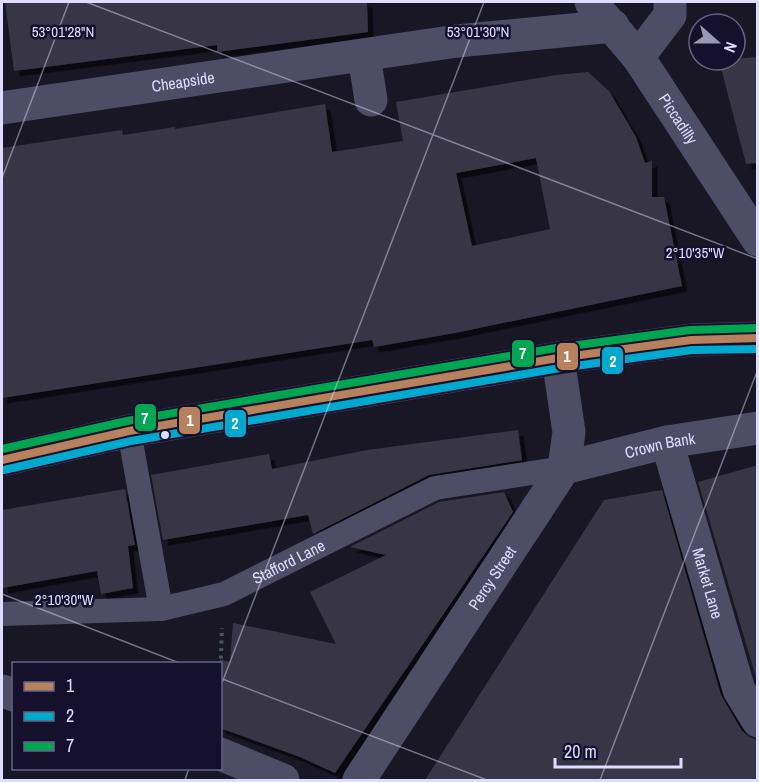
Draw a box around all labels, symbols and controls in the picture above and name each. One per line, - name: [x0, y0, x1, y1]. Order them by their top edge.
- north arrow: [687, 12, 747, 72]
- text: 53°01'28"N: [32, 21, 94, 42]
- text: 53°01'30"N: [447, 21, 509, 42]
- text: N: [719, 39, 743, 56]
- street label: Cheapside: [150, 66, 216, 97]
- street label: Piccadilly: [654, 89, 703, 148]
- text: 2°10'35"W: [666, 242, 725, 263]
- line badge: 7: [511, 339, 535, 368]
- text: 7: [519, 342, 527, 364]
- line badge: 1: [556, 342, 579, 371]
- text: 1: [563, 345, 571, 367]
- line badge: 2: [601, 346, 624, 375]
- text: 2: [609, 350, 617, 372]
- line badge: 7: [134, 403, 157, 432]
- line badge: 1: [178, 406, 201, 435]
- text: 7: [141, 407, 149, 429]
- text: 1: [186, 409, 194, 431]
- line badge: 2: [224, 409, 247, 438]
- text: 2: [231, 412, 239, 434]
- street label: Crown Bank: [622, 427, 697, 463]
- unlabelled marker: [159, 429, 171, 441]
- street label: Stafford Lane: [248, 534, 329, 589]
- street label: Percy Street: [463, 541, 521, 614]
- street label: Market Lane: [687, 545, 729, 621]
- text: 2°10'30"W: [35, 589, 94, 610]
- legend: [12, 662, 222, 770]
- text: 1: [66, 673, 75, 698]
- text: 2: [66, 703, 74, 728]
- scale bar: [555, 731, 681, 769]
- text: 7: [66, 733, 74, 758]
- text: 20 m: [564, 739, 597, 764]

